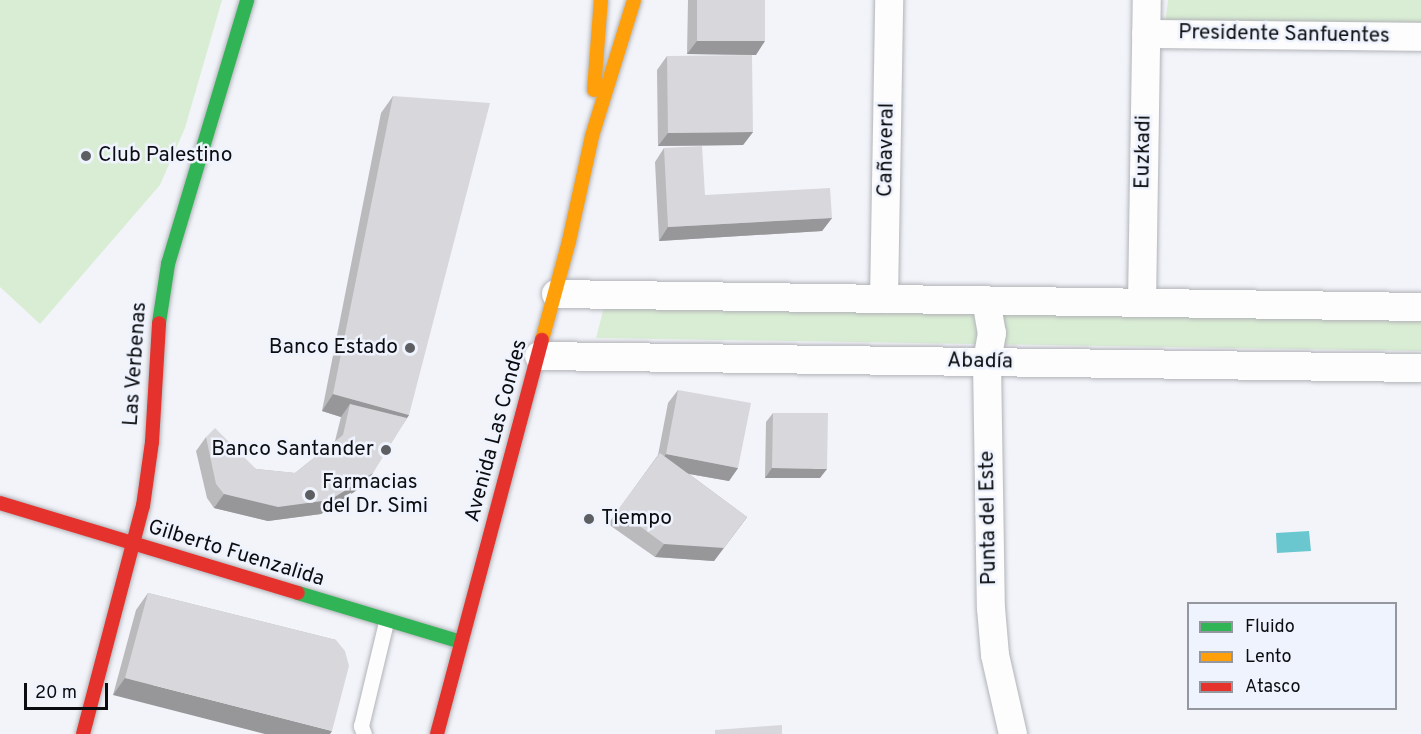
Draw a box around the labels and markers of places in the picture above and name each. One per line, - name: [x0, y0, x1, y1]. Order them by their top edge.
- place label: Club Palestino: [98, 143, 232, 169]
- marker: Club Palestino: [79, 149, 93, 163]
- place label: Banco Estado: [269, 335, 398, 361]
- marker: Banco Estado: [403, 341, 417, 355]
- place label: Banco Santander: [211, 437, 374, 463]
- marker: Banco Santander: [379, 443, 393, 457]
- place label: Farmacias del Dr. Simi: [322, 470, 428, 520]
- marker: Farmacias del Dr. Simi: [303, 488, 317, 502]
- place label: Tiempo: [601, 506, 672, 532]
- marker: Tiempo: [582, 512, 596, 526]

